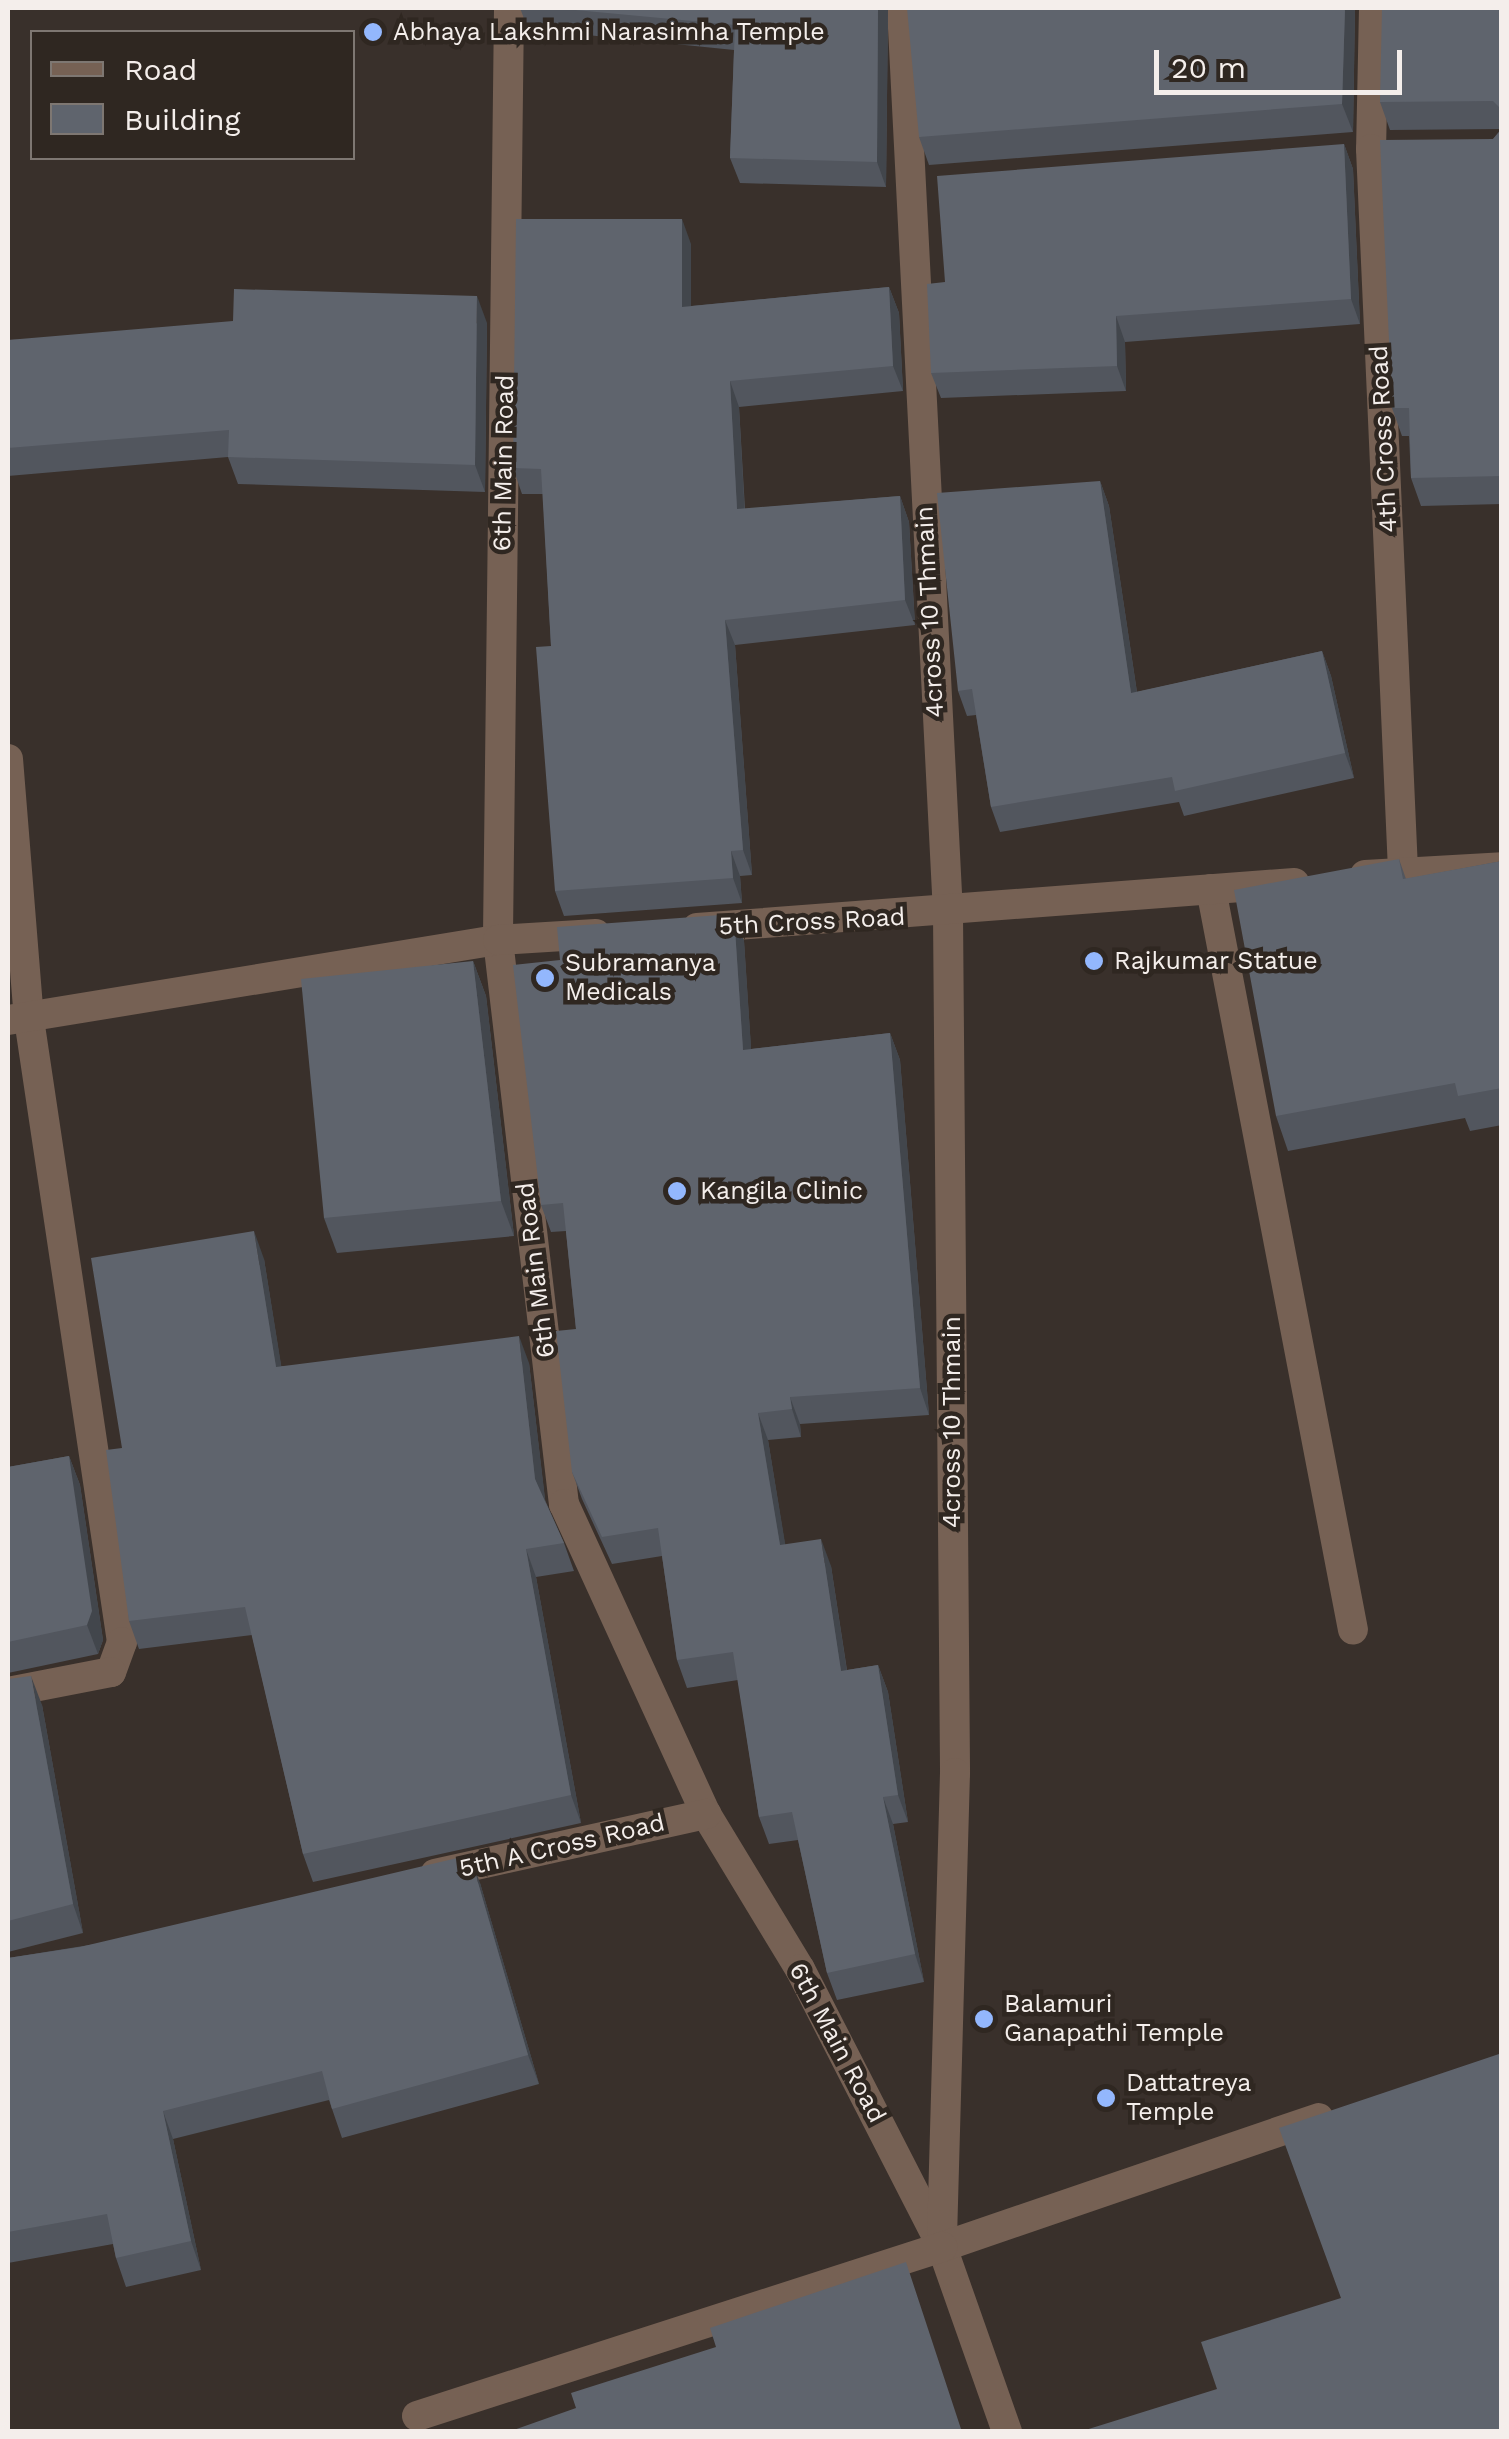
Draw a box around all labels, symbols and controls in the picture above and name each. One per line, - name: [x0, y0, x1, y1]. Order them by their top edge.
- place label: Abhaya Lakshmi Narasimha Temple: [393, 17, 826, 47]
- marker: Abhaya Lakshmi Narasimha Temple: [362, 21, 384, 43]
- legend: [30, 30, 355, 160]
- scale bar: [1159, 30, 1406, 92]
- text: 20 m: [1171, 50, 1246, 85]
- text: Road: [124, 52, 197, 87]
- text: Building: [124, 102, 241, 137]
- street label: 4th Cross Road: [1364, 345, 1404, 533]
- street label: 6th Main Road: [487, 374, 521, 552]
- street label: 4cross 10 Thmain: [909, 505, 951, 719]
- street label: 5th Cross Road: [718, 902, 906, 942]
- place label: Rajkumar Statue: [1114, 946, 1318, 976]
- place label: Subramanya Medicals: [565, 949, 716, 1008]
- marker: Rajkumar Statue: [1083, 950, 1105, 972]
- marker: Subramanya Medicals: [534, 967, 556, 989]
- place label: Kangila Clinic: [700, 1176, 864, 1206]
- marker: Kangila Clinic: [664, 1178, 690, 1204]
- street label: 6th Main Road: [510, 1180, 562, 1360]
- street label: 4cross 10 Thmain: [937, 1316, 967, 1528]
- street label: 5th A Cross Road: [455, 1808, 669, 1884]
- street label: 6th Main Road: [782, 1958, 892, 2128]
- place label: Balamuri Ganapathi Temple: [1004, 1990, 1225, 2049]
- marker: Balamuri Ganapathi Temple: [973, 2008, 995, 2030]
- place label: Dattatreya Temple: [1126, 2069, 1251, 2128]
- marker: Dattatreya Temple: [1095, 2087, 1117, 2109]

